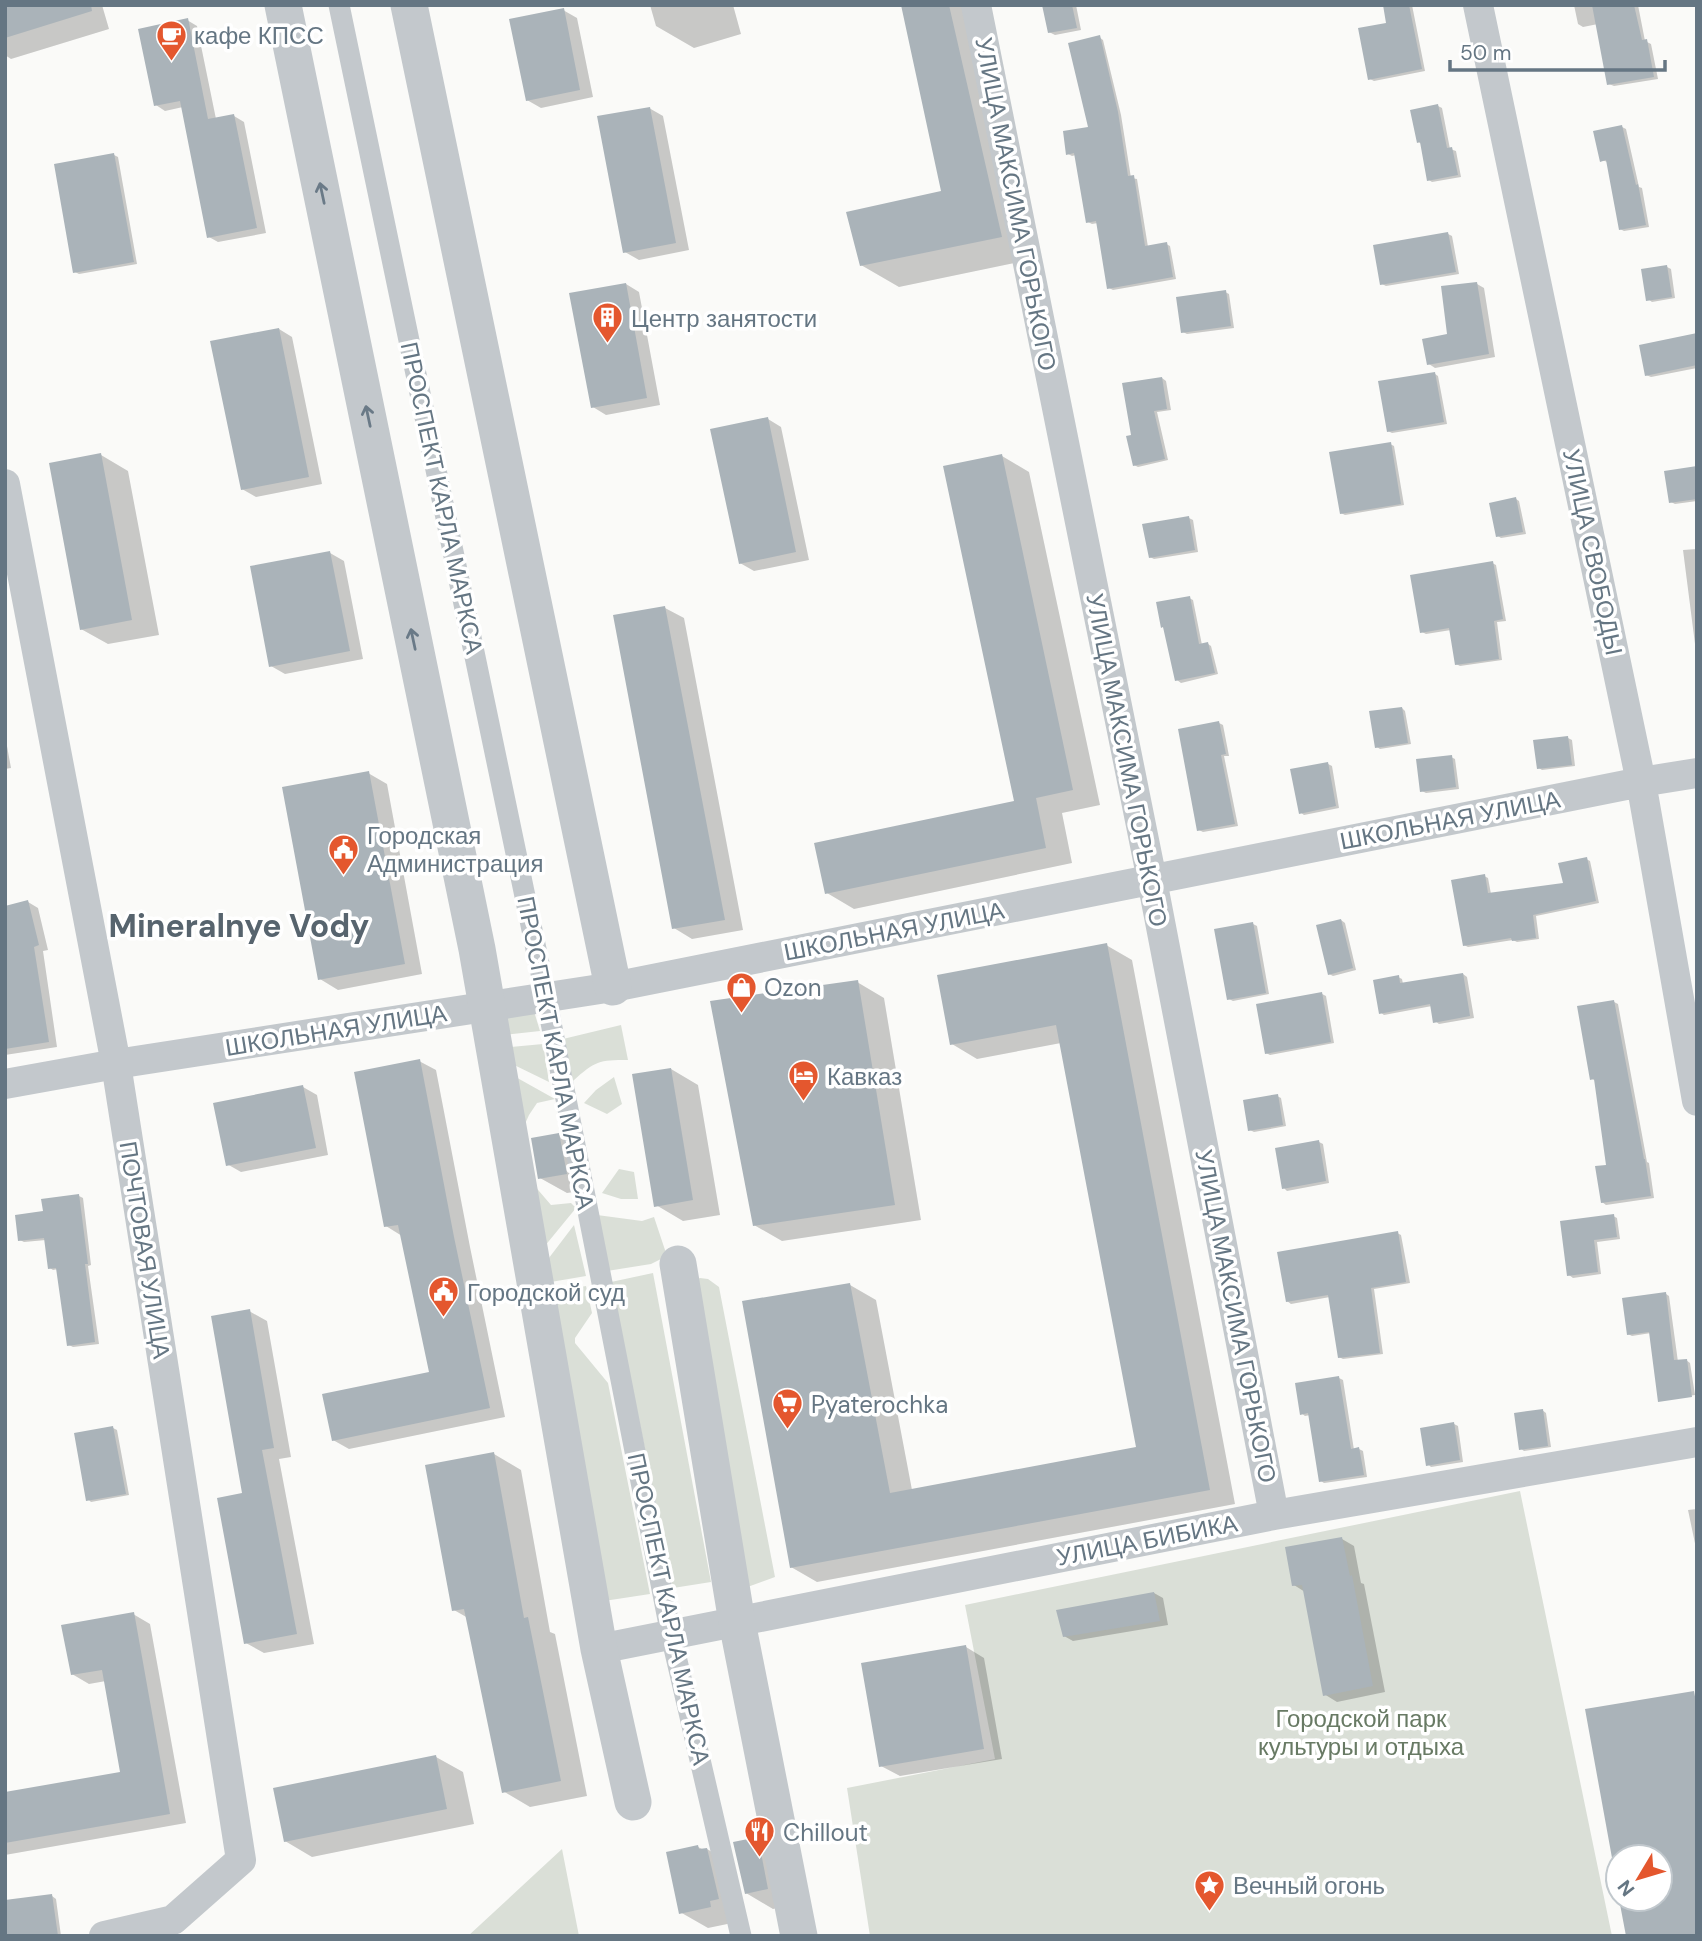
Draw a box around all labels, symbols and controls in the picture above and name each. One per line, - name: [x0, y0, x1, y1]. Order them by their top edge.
- cafe icon: кафе КПСС: [154, 18, 188, 62]
- place label: кафе КПСС: [194, 20, 324, 51]
- scale bar: [1450, 28, 1665, 72]
- street label: УЛИЦА МАКСИМА ГОРЬКОГО: [968, 35, 1064, 373]
- text: 50 m: [1460, 39, 1511, 67]
- one-way arrow: [314, 182, 328, 205]
- building icon: Центр занятости: [591, 301, 625, 345]
- place label: Центр занятости: [631, 303, 817, 334]
- street label: ПРОСПЕКТ КАРЛА МАРКСА: [394, 339, 490, 657]
- one-way arrow: [360, 405, 374, 428]
- street label: УЛИЦА СВОБОДЫ: [1556, 446, 1630, 658]
- street label: УЛИЦА МАКСИМА ГОРЬКОГО: [1079, 591, 1175, 929]
- one-way arrow: [406, 628, 420, 651]
- street label: ШКОЛЬНАЯ УЛИЦА: [1337, 783, 1563, 857]
- place label: Городская Администрация: [367, 820, 543, 879]
- public building icon: Городская Администрация: [327, 832, 361, 876]
- street label: ПРОСПЕКТ КАРЛА МАРКСА: [510, 894, 602, 1212]
- street label: ШКОЛЬНАЯ УЛИЦА: [781, 894, 1007, 968]
- district label: Mineralnye Vody: [109, 905, 369, 947]
- shop icon: Ozon: [724, 970, 758, 1014]
- place label: Ozon: [764, 972, 822, 1003]
- street label: ШКОЛЬНАЯ УЛИЦА: [223, 997, 449, 1063]
- hotel icon: Кавказ: [787, 1059, 821, 1103]
- place label: Кавказ: [827, 1061, 902, 1092]
- street label: ПОЧТОВАЯ УЛИЦА: [112, 1139, 178, 1361]
- street label: УЛИЦА МАКСИМА ГОРЬКОГО: [1188, 1147, 1284, 1485]
- public building icon: Городской суд: [427, 1275, 461, 1319]
- place label: Городской суд: [467, 1277, 625, 1308]
- supermarket icon: Pyaterochka: [771, 1387, 805, 1431]
- place label: Pyaterochka: [811, 1389, 948, 1420]
- street label: ПРОСПЕКТ КАРЛА МАРКСА: [621, 1450, 717, 1768]
- street label: УЛИЦА БИБИКА: [1054, 1507, 1240, 1573]
- park label: Городской парк культуры и отдыха: [1258, 1703, 1465, 1762]
- restaurant icon: Chillout: [743, 1815, 777, 1859]
- place label: Chillout: [783, 1817, 868, 1848]
- north arrow: [1604, 1843, 1674, 1913]
- place icon: Вечный огонь: [1193, 1868, 1227, 1912]
- place label: Вечный огонь: [1233, 1870, 1385, 1901]
- text: N: [1612, 1875, 1640, 1901]

